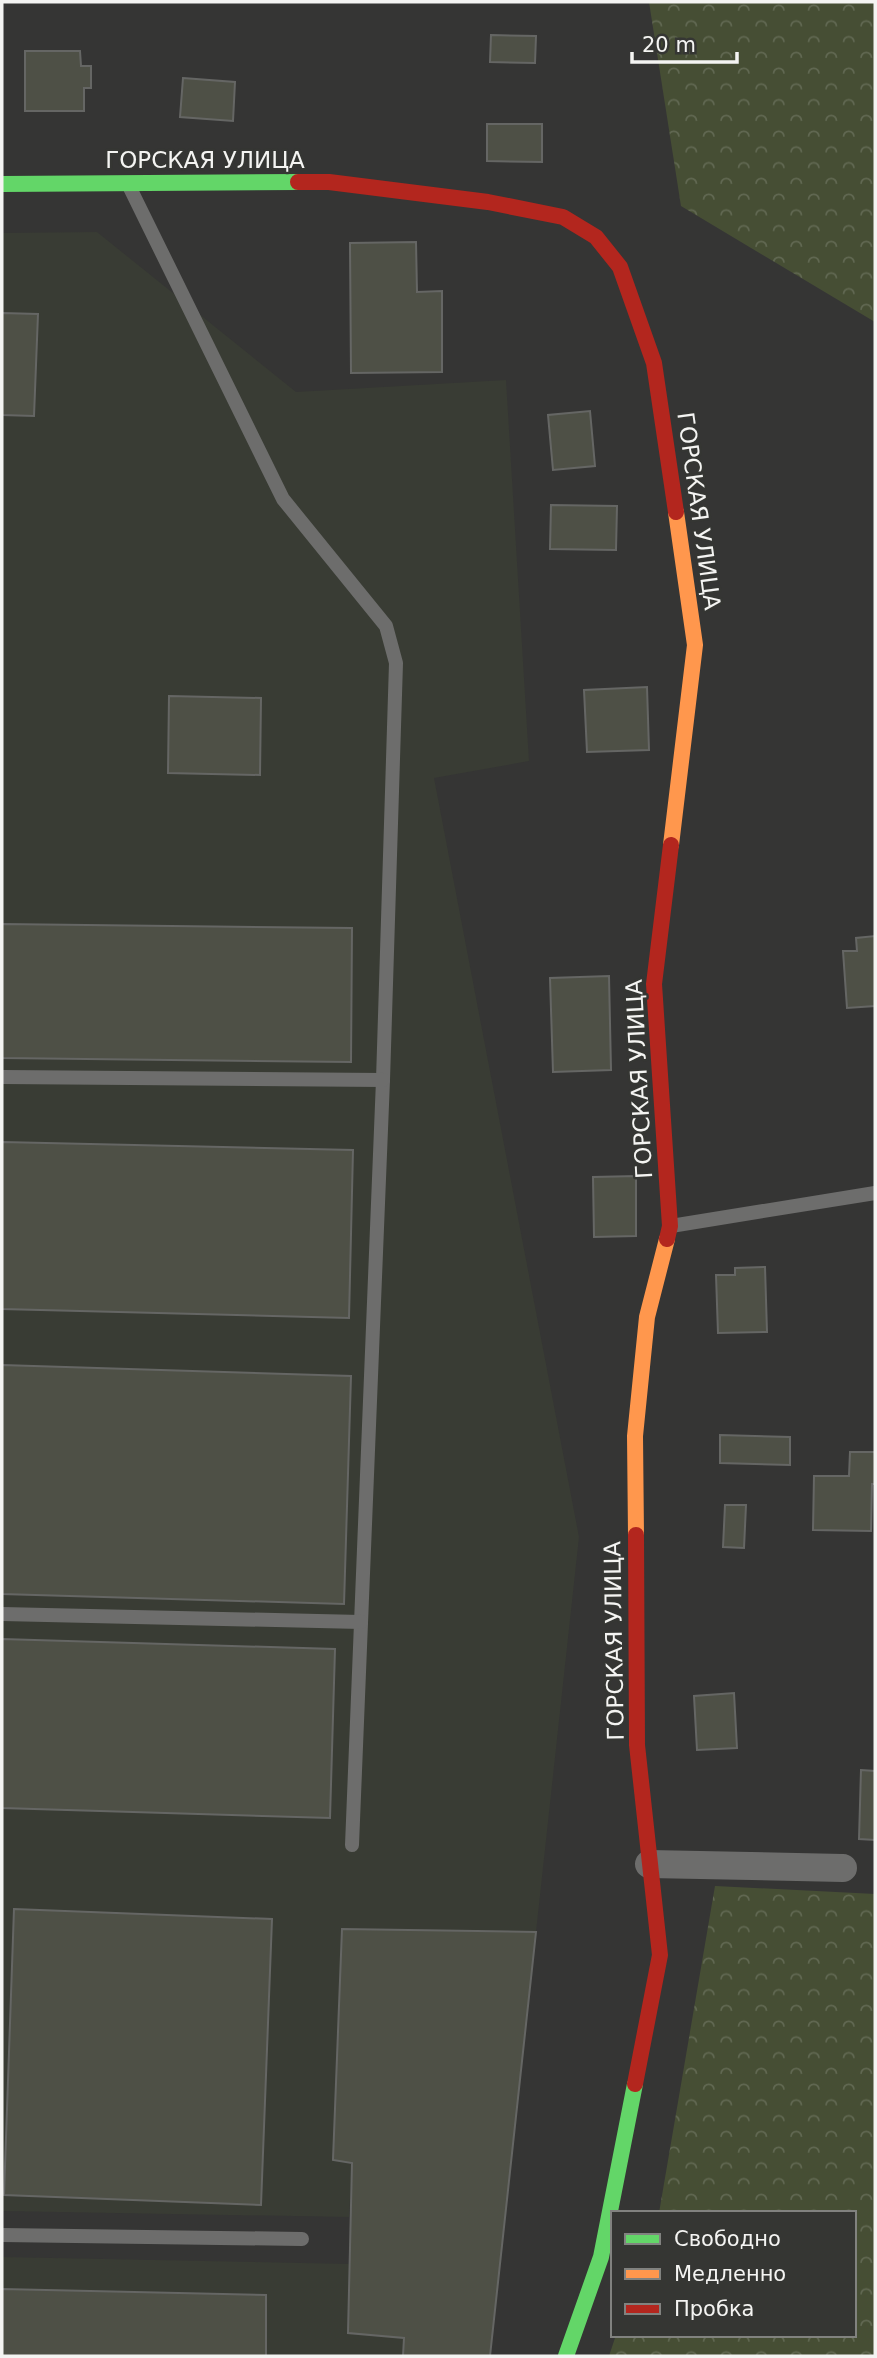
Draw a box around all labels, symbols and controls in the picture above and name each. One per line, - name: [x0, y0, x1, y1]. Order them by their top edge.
- scale bar: [632, 21, 737, 65]
- text: 20 m: [642, 33, 696, 57]
- street label: ГОРСКАЯ УЛИЦА: [105, 147, 305, 173]
- street label: ГОРСКАЯ УЛИЦА: [672, 410, 726, 612]
- street label: ГОРСКАЯ УЛИЦА: [621, 978, 657, 1179]
- street label: ГОРСКАЯ УЛИЦА: [599, 1541, 629, 1741]
- legend: [611, 2211, 856, 2337]
- text: Свободно: [674, 2227, 781, 2251]
- text: Медленно: [674, 2262, 786, 2286]
- text: Пробка: [674, 2297, 754, 2321]

